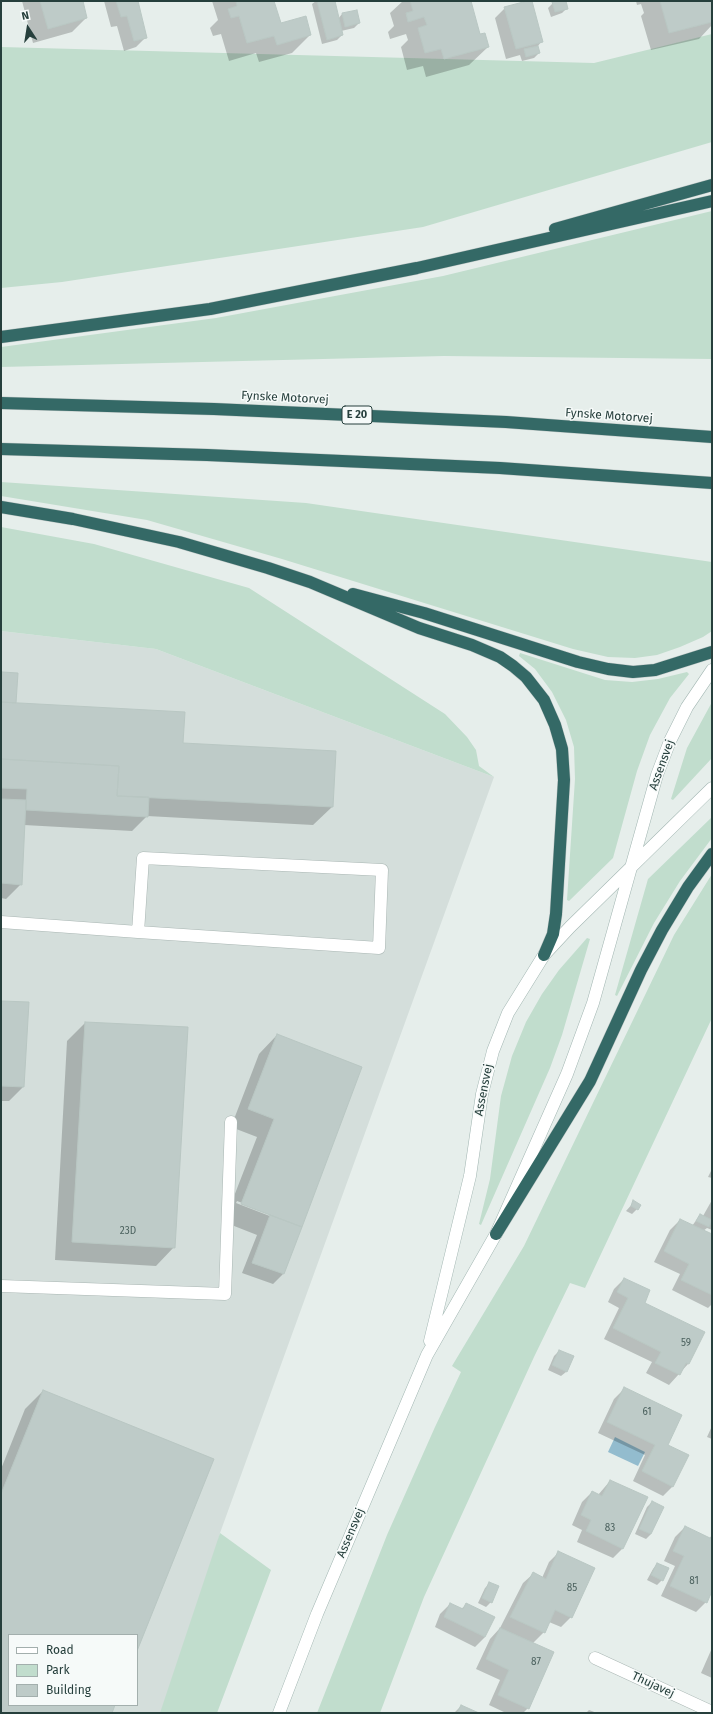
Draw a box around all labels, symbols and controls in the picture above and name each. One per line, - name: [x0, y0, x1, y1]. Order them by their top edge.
- north arrow: [8, 8, 48, 48]
- text: N: [20, 9, 30, 23]
- street label: Fynske Motorvej: [241, 389, 329, 407]
- road number: E 20: [342, 406, 372, 424]
- street label: Fynske Motorvej: [565, 406, 653, 426]
- street label: Assensvej: [646, 738, 678, 792]
- street label: Assensvej: [472, 1063, 496, 1117]
- house number: 23D: [120, 1225, 136, 1237]
- house number: 59: [681, 1337, 691, 1349]
- house number: 61: [642, 1406, 652, 1418]
- street label: Assensvej: [334, 1506, 368, 1560]
- house number: 83: [605, 1522, 615, 1534]
- house number: 81: [689, 1575, 699, 1587]
- house number: 85: [567, 1582, 577, 1594]
- legend: [8, 1634, 138, 1706]
- text: Road: [46, 1643, 74, 1657]
- house number: 87: [531, 1656, 541, 1668]
- text: Park: [46, 1663, 70, 1677]
- street label: Thujavej: [629, 1669, 677, 1701]
- text: Building: [46, 1683, 91, 1697]

